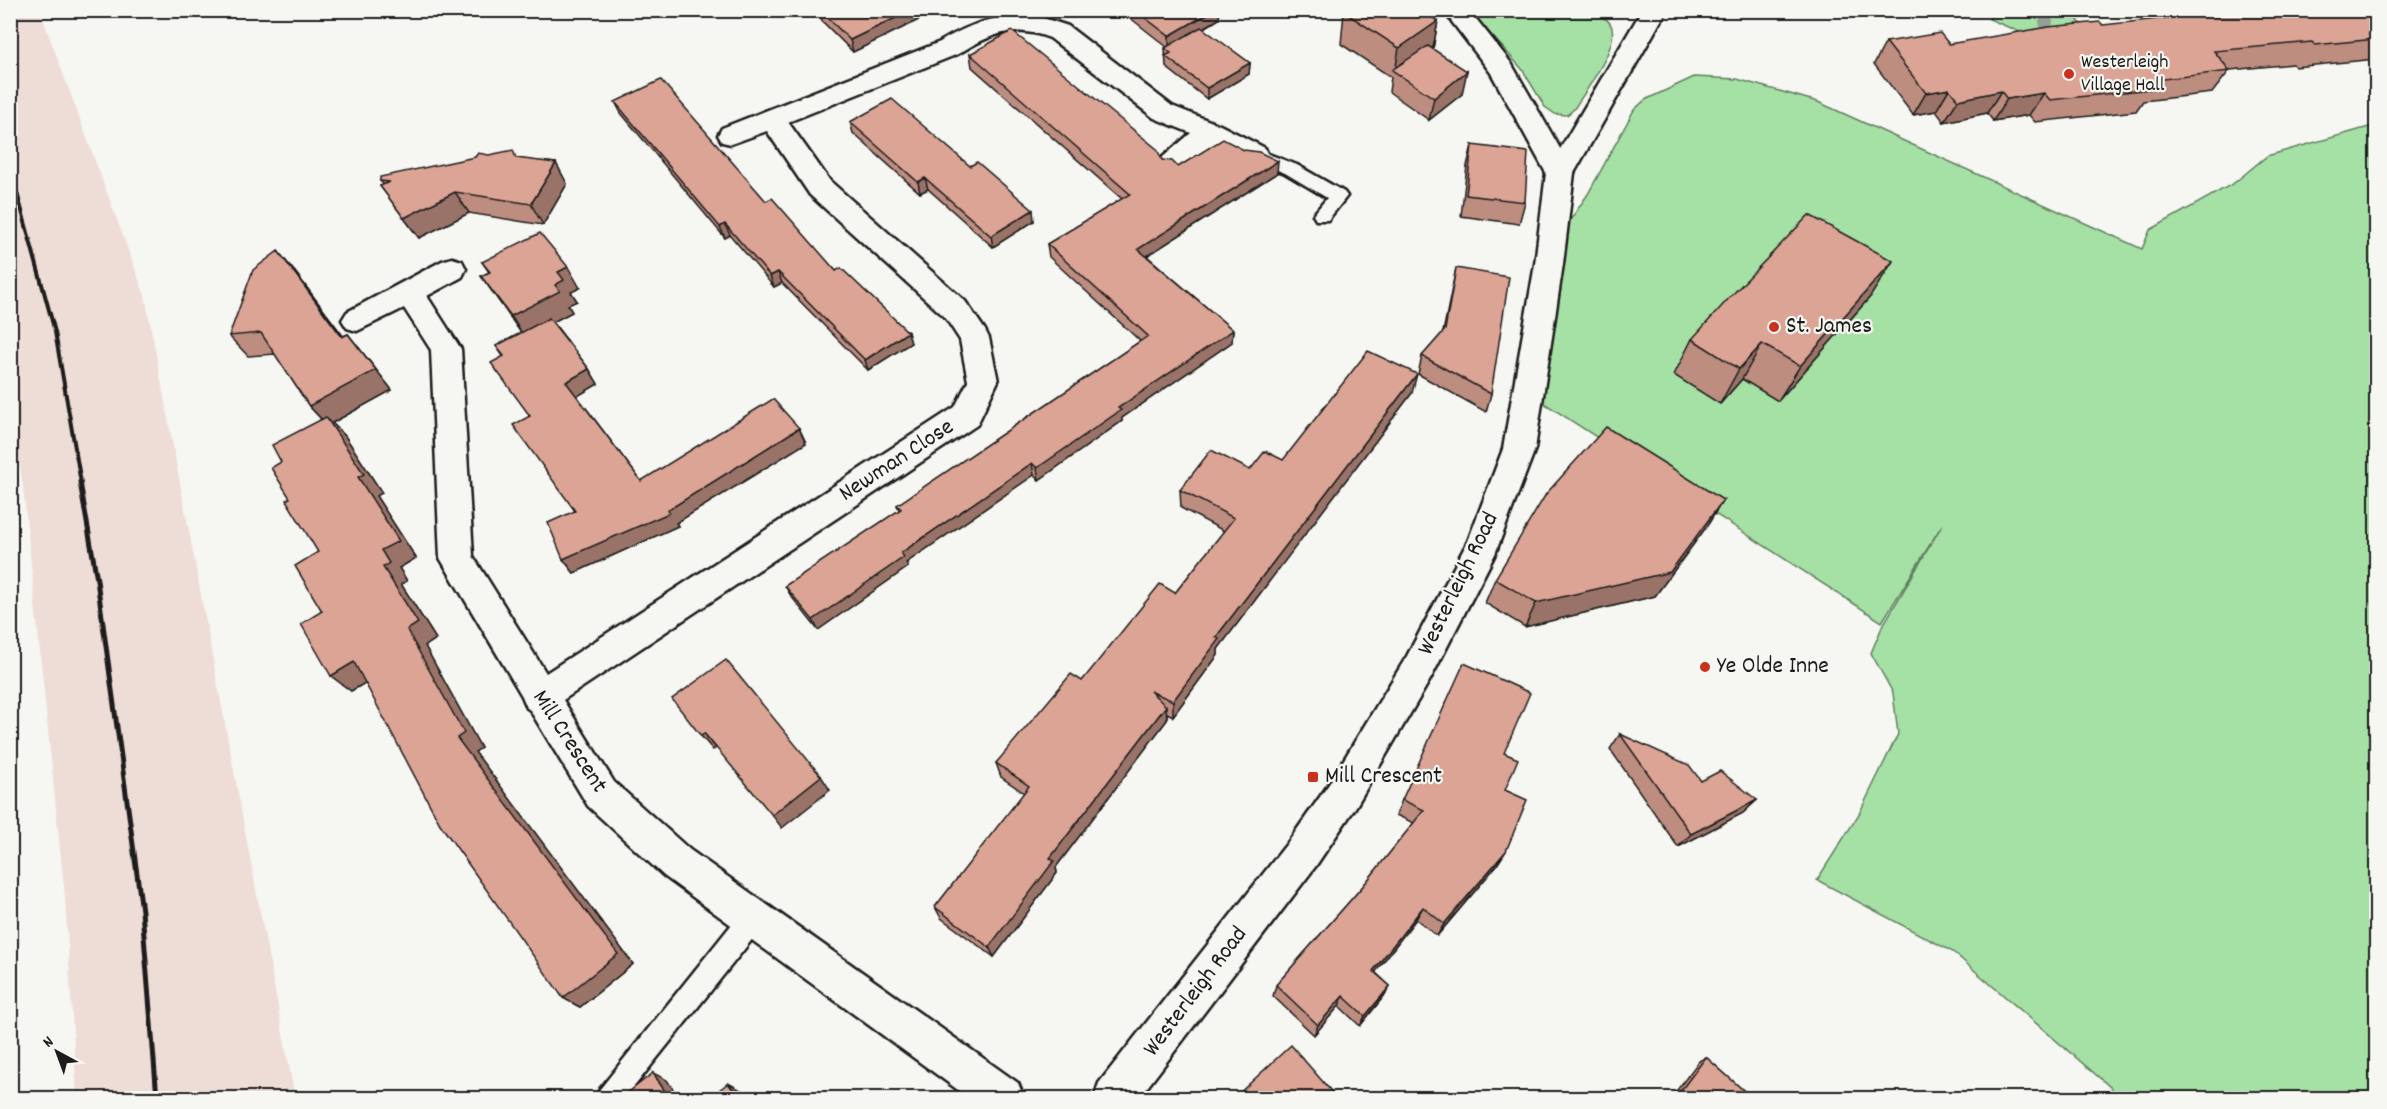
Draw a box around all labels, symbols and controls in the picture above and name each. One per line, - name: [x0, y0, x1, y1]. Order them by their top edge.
- place label: Westerleigh Village Hall: [2081, 49, 2168, 100]
- marker: Westerleigh Village Hall: [2062, 67, 2076, 81]
- place label: St. James: [1786, 310, 1872, 344]
- marker: St. James: [1767, 320, 1781, 334]
- street label: Newman Close: [833, 411, 961, 511]
- street label: Westerleigh Road: [1410, 507, 1508, 661]
- place label: Ye Olde Inne: [1717, 650, 1829, 684]
- marker: Ye Olde Inne: [1698, 660, 1712, 674]
- street label: Mill Crescent: [523, 684, 615, 800]
- place label: Mill Crescent: [1325, 760, 1442, 794]
- marker: Mill Crescent: [1306, 770, 1320, 784]
- street label: Westerleigh Road: [1136, 920, 1256, 1064]
- north arrow: [27, 1022, 87, 1082]
- text: N: [38, 1031, 59, 1054]

